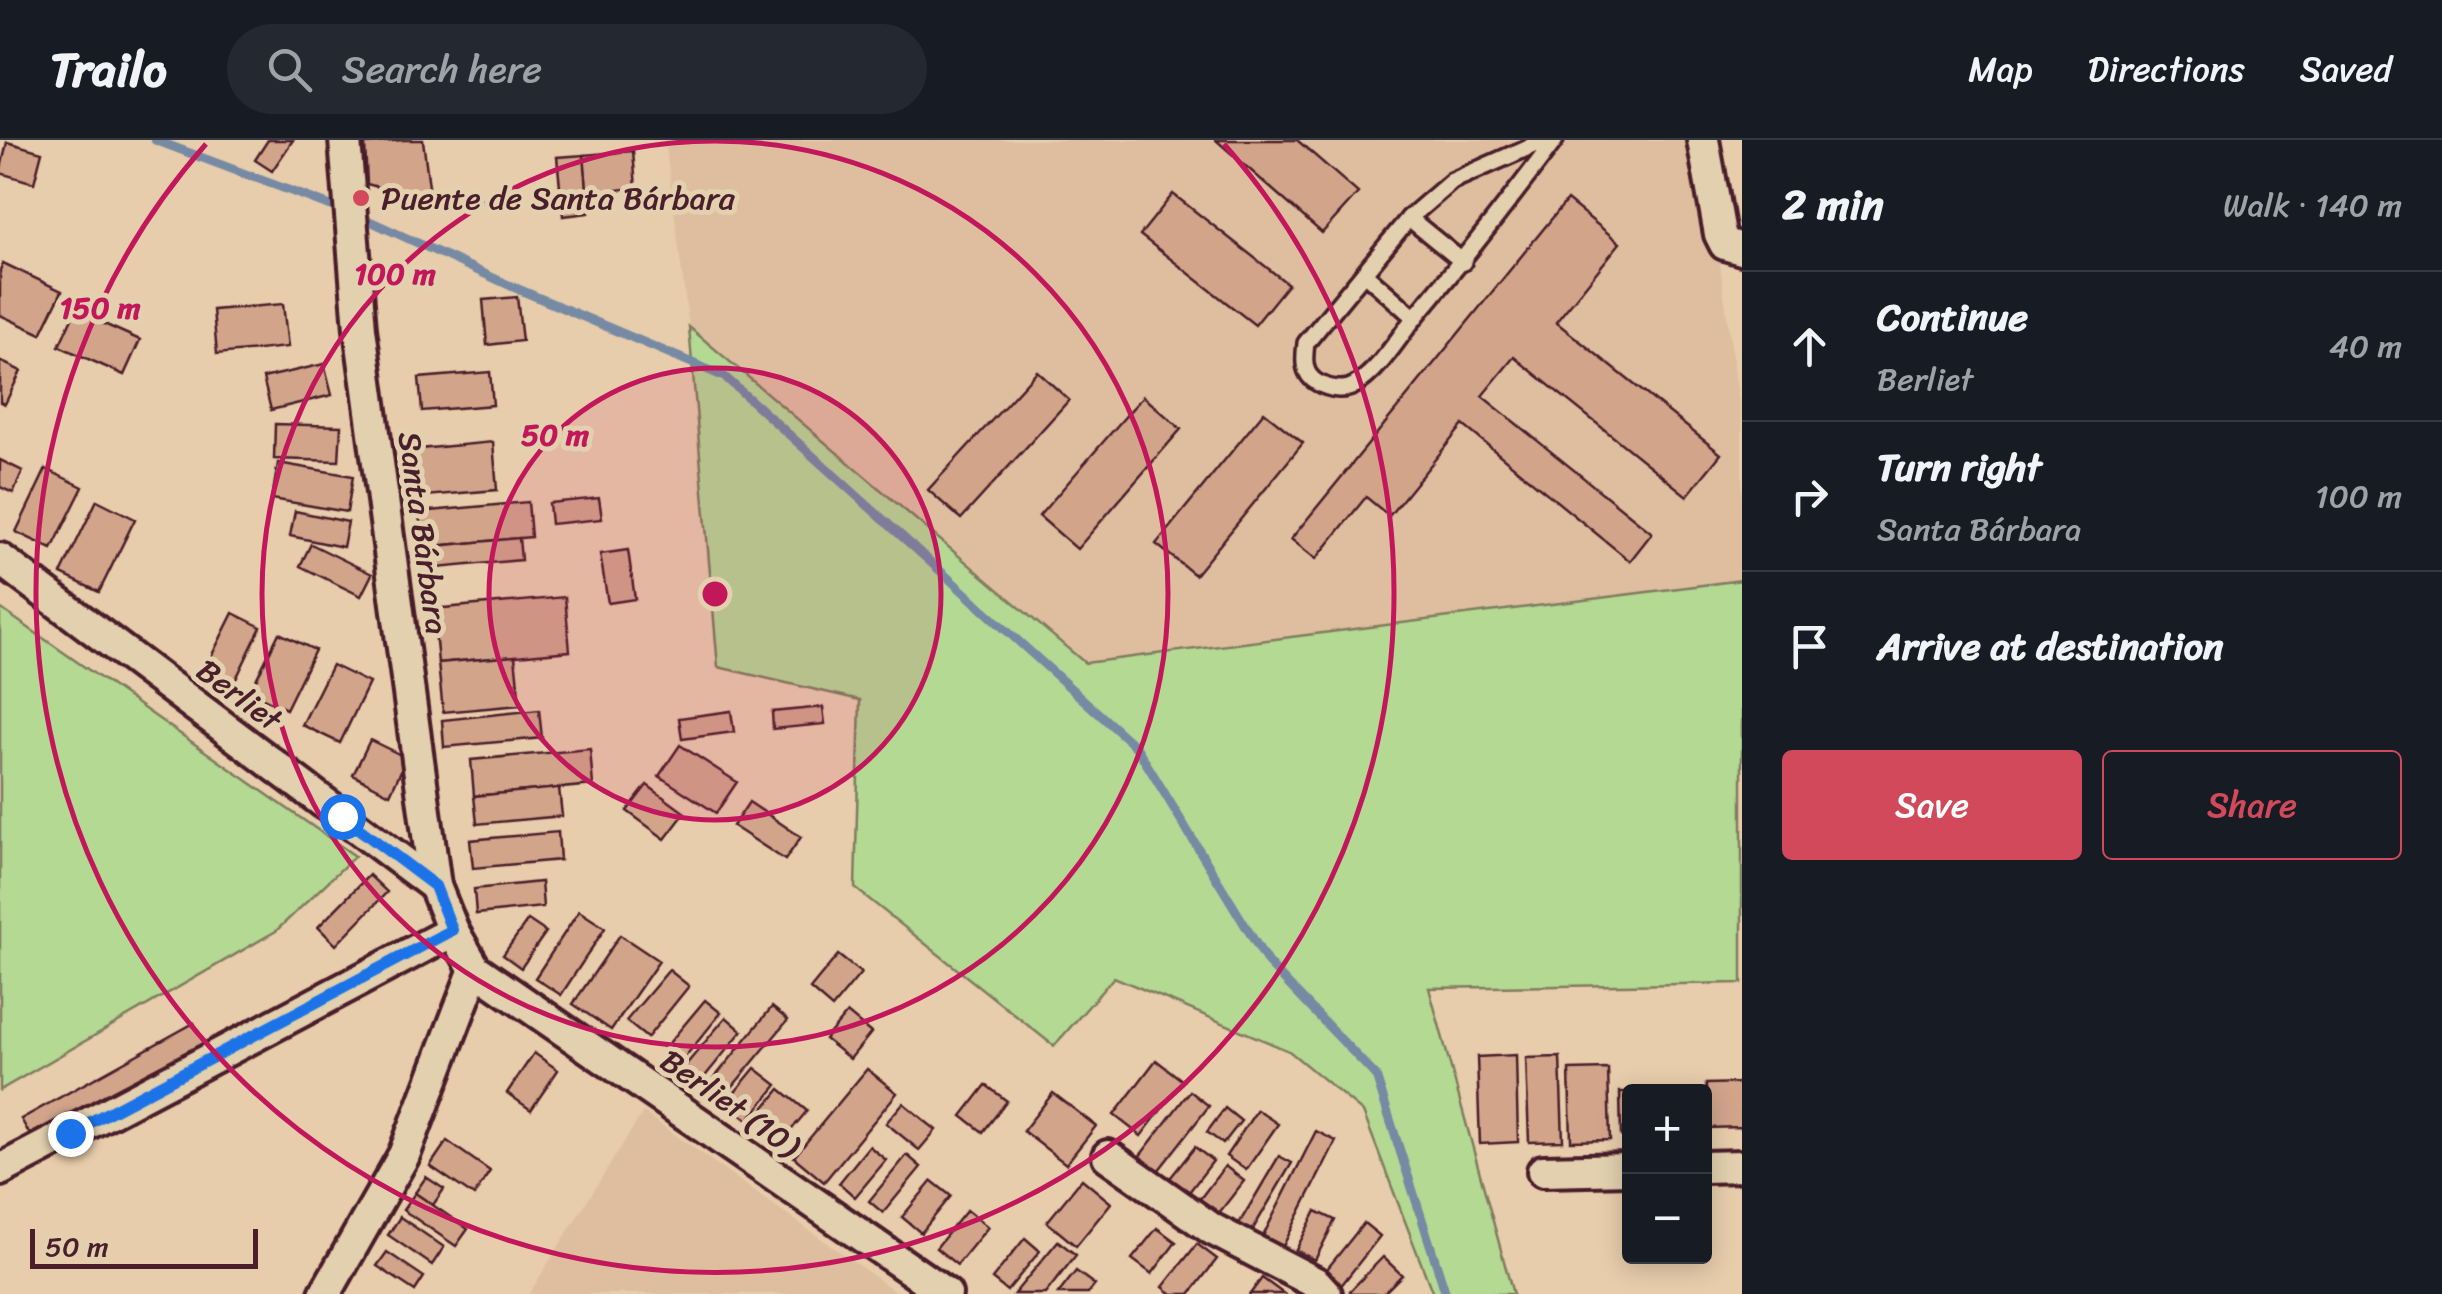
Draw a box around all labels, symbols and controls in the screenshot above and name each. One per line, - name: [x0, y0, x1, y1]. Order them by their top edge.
- search box: [227, 24, 927, 114]
- text: Trailo: [50, 27, 167, 112]
- text: Search here: [342, 36, 542, 103]
- text: Map: [1968, 38, 2033, 100]
- text: Directions: [2088, 38, 2245, 100]
- text: Saved: [2300, 38, 2392, 100]
- icon: search: [262, 42, 317, 97]
- text: 2 min: [1782, 168, 1884, 242]
- place label: Puente de Santa Bárbara: [381, 170, 736, 227]
- text: Walk · 140 m: [2223, 177, 2402, 234]
- marker: Puente de Santa Bárbara: [350, 187, 372, 209]
- text: 100 m: [354, 247, 436, 301]
- text: 150 m: [60, 281, 141, 335]
- text: Continue: [1877, 284, 2028, 351]
- text: 40 m: [2329, 318, 2402, 375]
- icon: ahead: [1782, 319, 1837, 374]
- text: Berliet: [1877, 351, 1973, 408]
- text: 50 m: [521, 408, 589, 462]
- street label: Santa Bárbara: [381, 428, 465, 638]
- text: Turn right: [1877, 434, 2042, 501]
- text: 100 m: [2315, 468, 2402, 525]
- icon: right: [1782, 469, 1837, 524]
- text: Santa Bárbara: [1877, 501, 2081, 558]
- centre of rings: [697, 576, 733, 612]
- text: Arrive at destination: [1877, 613, 2224, 680]
- icon: arrive: [1782, 619, 1837, 674]
- street label: Berliet: [183, 643, 295, 747]
- button: Save: [1782, 750, 2082, 860]
- button: Share: [2102, 750, 2402, 860]
- route start: [320, 794, 366, 840]
- street label: Berliet (10): [648, 1033, 814, 1173]
- map controls: [1622, 1084, 1712, 1264]
- button: +: [1622, 1084, 1712, 1174]
- route end: [48, 1111, 94, 1157]
- button: −: [1622, 1174, 1712, 1264]
- text: 50 m: [45, 1222, 109, 1271]
- scale bar: [30, 1224, 258, 1268]

